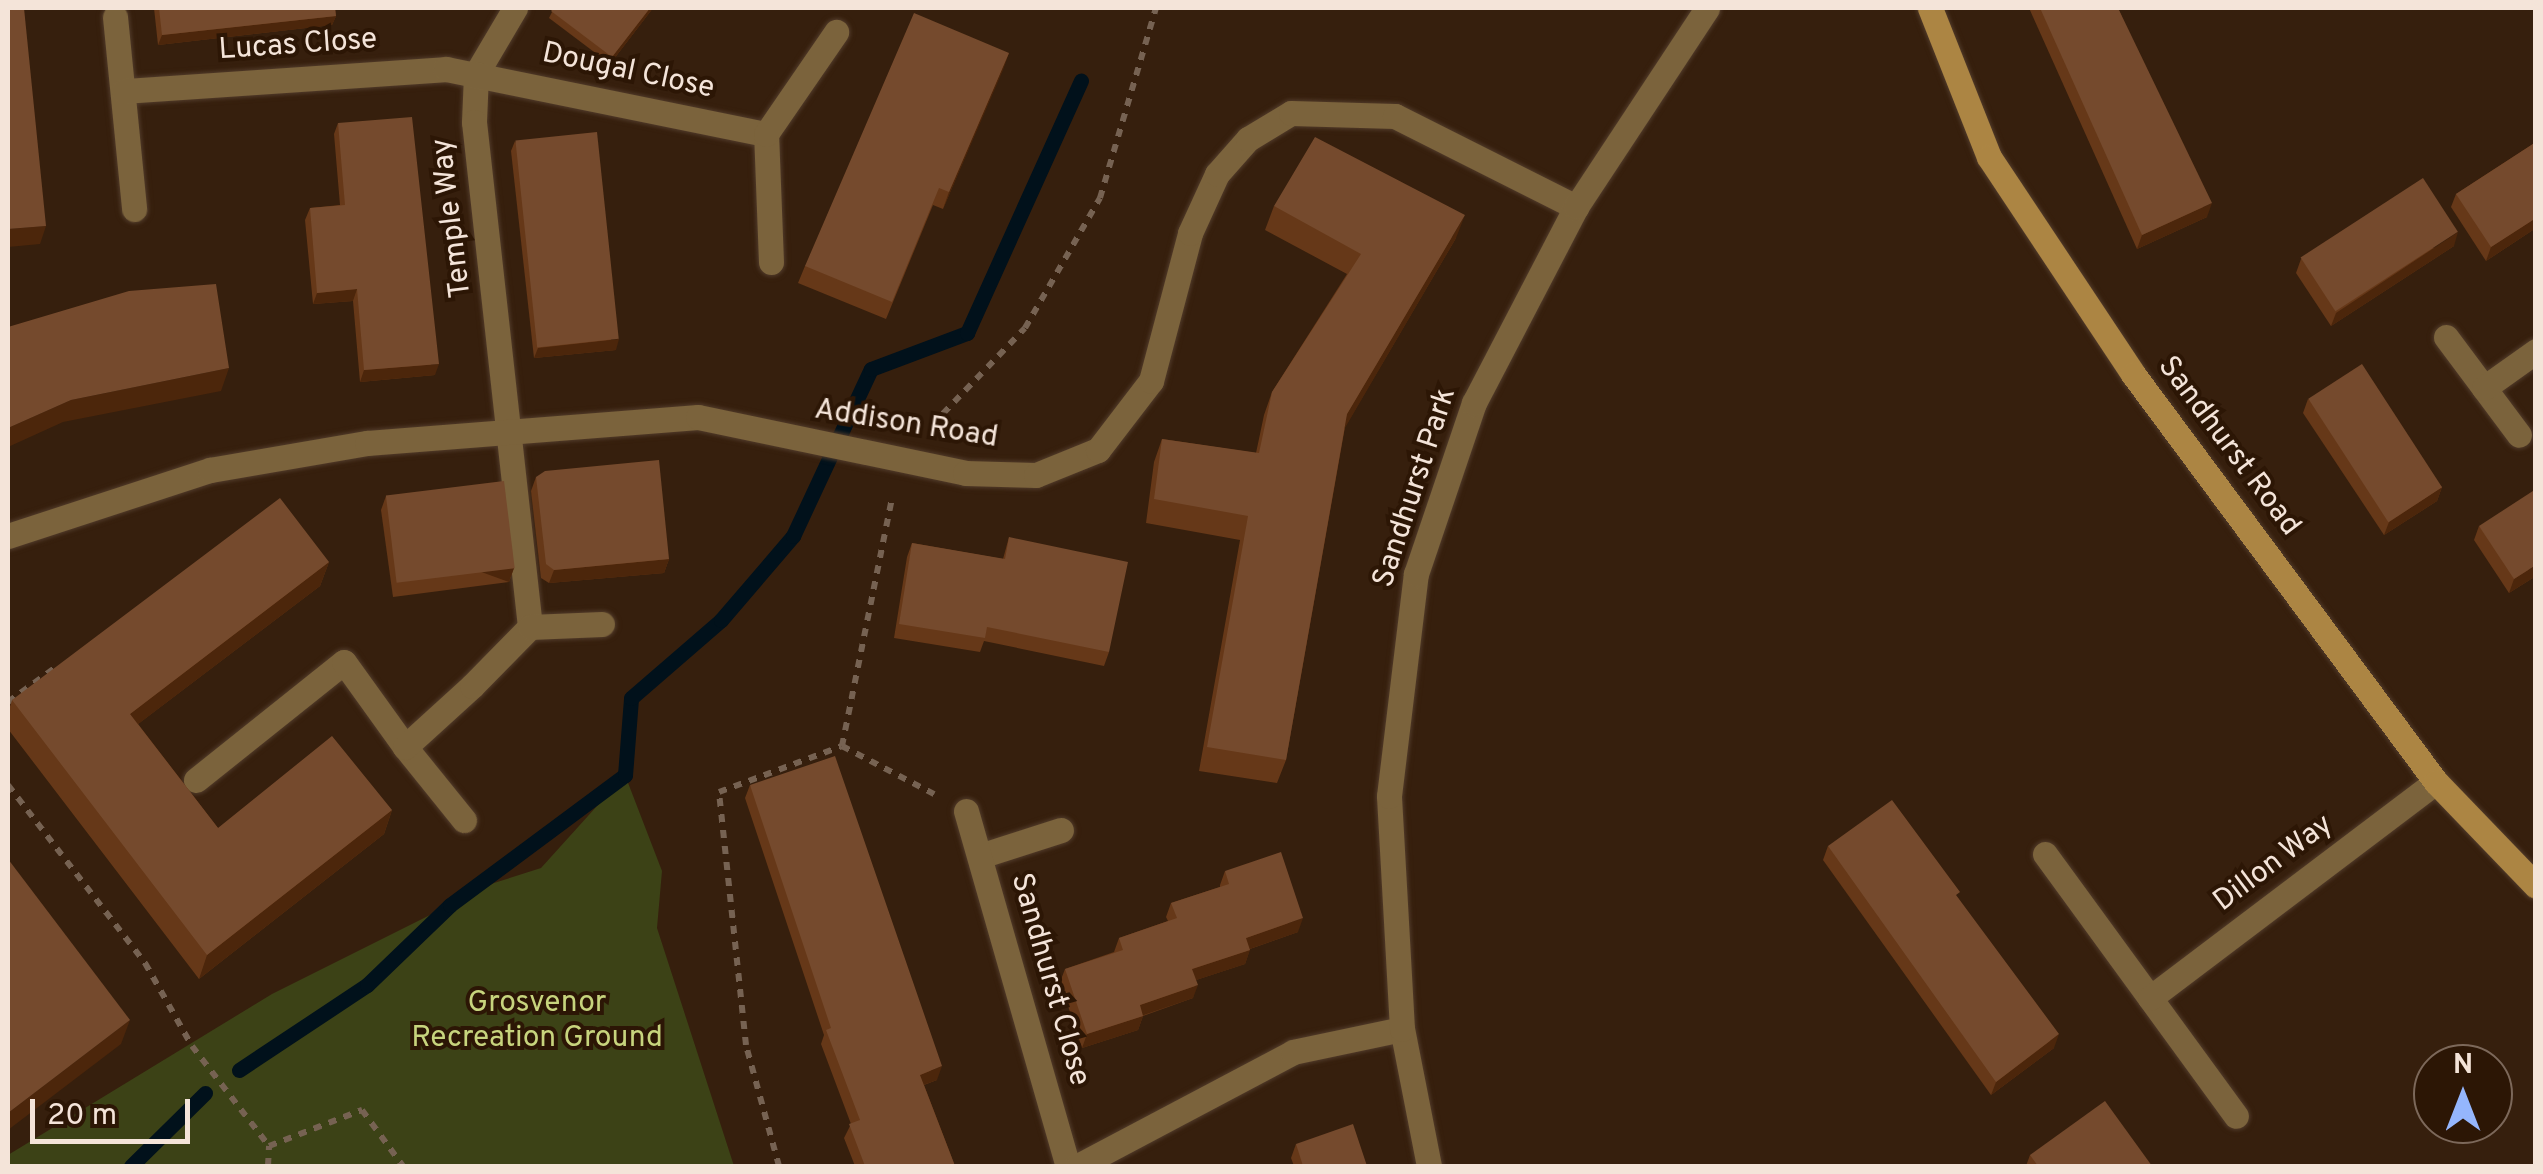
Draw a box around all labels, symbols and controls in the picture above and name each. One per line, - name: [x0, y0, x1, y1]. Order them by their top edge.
- street label: Lucas Close: [218, 23, 378, 69]
- street label: Dougal Close: [539, 36, 717, 108]
- street label: Temple Way: [425, 136, 481, 300]
- street label: Sandhurst Road: [2149, 350, 2307, 544]
- street label: Sandhurst Park: [1367, 384, 1465, 592]
- street label: Addison Road: [812, 393, 1000, 457]
- street label: Dillon Way: [2207, 807, 2341, 921]
- street label: Sandhurst Close: [1001, 870, 1097, 1090]
- park label: Grosvenor Recreation Ground: [411, 986, 663, 1056]
- north arrow: [2413, 1044, 2513, 1144]
- text: N: [2453, 1048, 2473, 1084]
- scale bar: [35, 1079, 195, 1141]
- text: 20 m: [47, 1098, 117, 1135]

